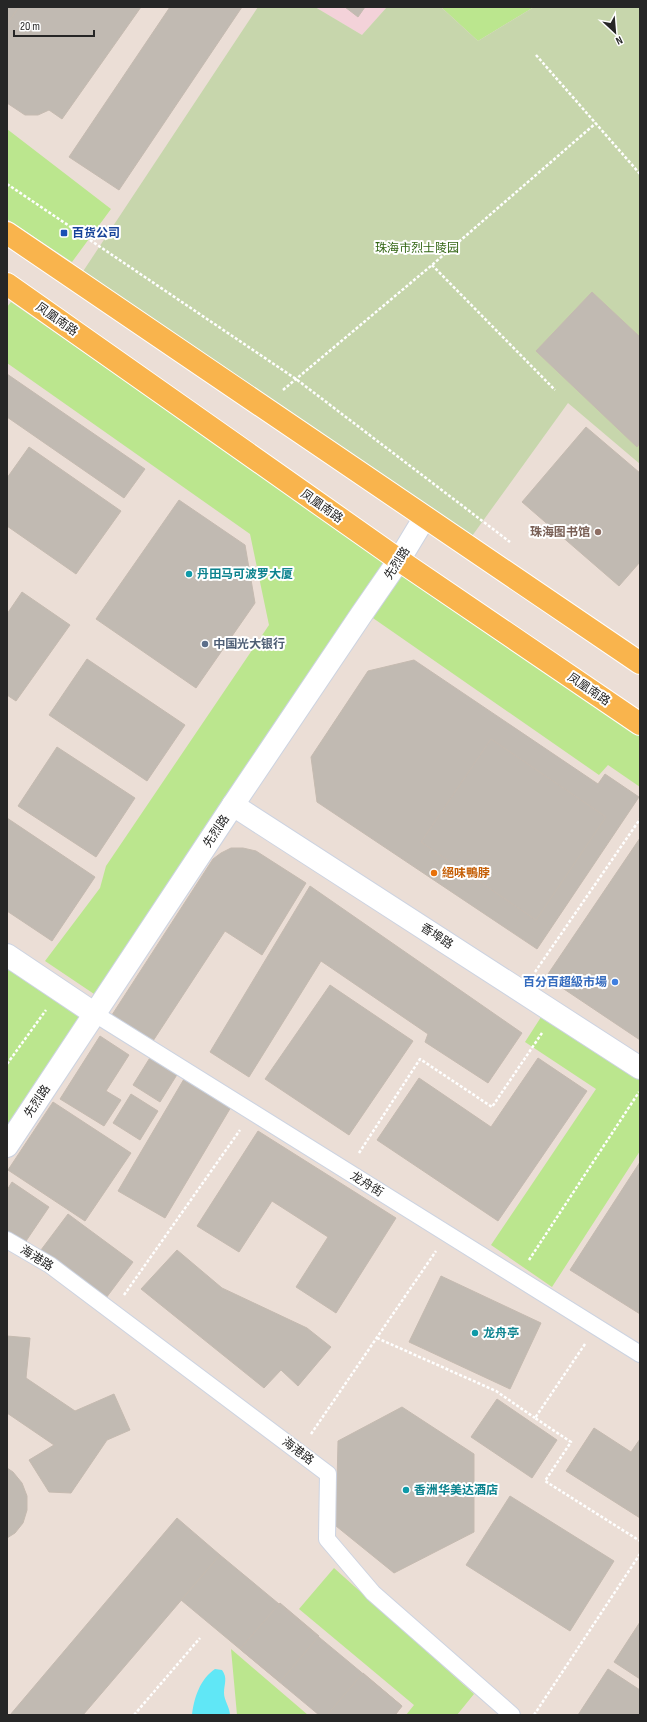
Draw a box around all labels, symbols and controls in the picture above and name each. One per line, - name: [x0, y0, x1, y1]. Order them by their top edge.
- scale bar: [14, 12, 94, 38]
- north arrow: [595, 12, 635, 52]
- text: 20 m: [20, 19, 40, 34]
- text: N: [614, 33, 625, 48]
- place label: 百货公司: [72, 226, 120, 241]
- marker: 百货公司: [59, 228, 69, 238]
- park label: 珠海市烈士陵园: [375, 241, 459, 256]
- street label: 凤凰南路: [33, 299, 81, 339]
- street label: 凤凰南路: [298, 486, 346, 526]
- place label: 珠海图书馆: [530, 525, 590, 540]
- marker: 珠海图书馆: [593, 527, 603, 537]
- street label: 先烈路: [381, 544, 414, 582]
- place label: 丹田马可波罗大厦: [197, 567, 293, 582]
- marker: 丹田马可波罗大厦: [184, 569, 194, 579]
- place label: 中国光大银行: [213, 637, 285, 652]
- marker: 中国光大银行: [200, 639, 210, 649]
- street label: 凤凰南路: [565, 670, 613, 709]
- street label: 先烈路: [200, 812, 233, 850]
- place label: 絕味鴨脖: [442, 866, 490, 881]
- marker: 絕味鴨脖: [429, 868, 439, 878]
- street label: 香埠路: [418, 920, 456, 953]
- place label: 百分百超級市場: [523, 975, 607, 990]
- marker: 百分百超級市場: [610, 977, 620, 987]
- street label: 先烈路: [21, 1082, 54, 1120]
- street label: 龙舟街: [347, 1169, 386, 1200]
- street label: 海港路: [17, 1243, 56, 1274]
- place label: 龙舟亭: [483, 1326, 519, 1341]
- marker: 龙舟亭: [470, 1328, 480, 1338]
- street label: 海港路: [279, 1435, 317, 1468]
- place label: 香洲华美达酒店: [414, 1483, 498, 1498]
- marker: 香洲华美达酒店: [401, 1485, 411, 1495]

